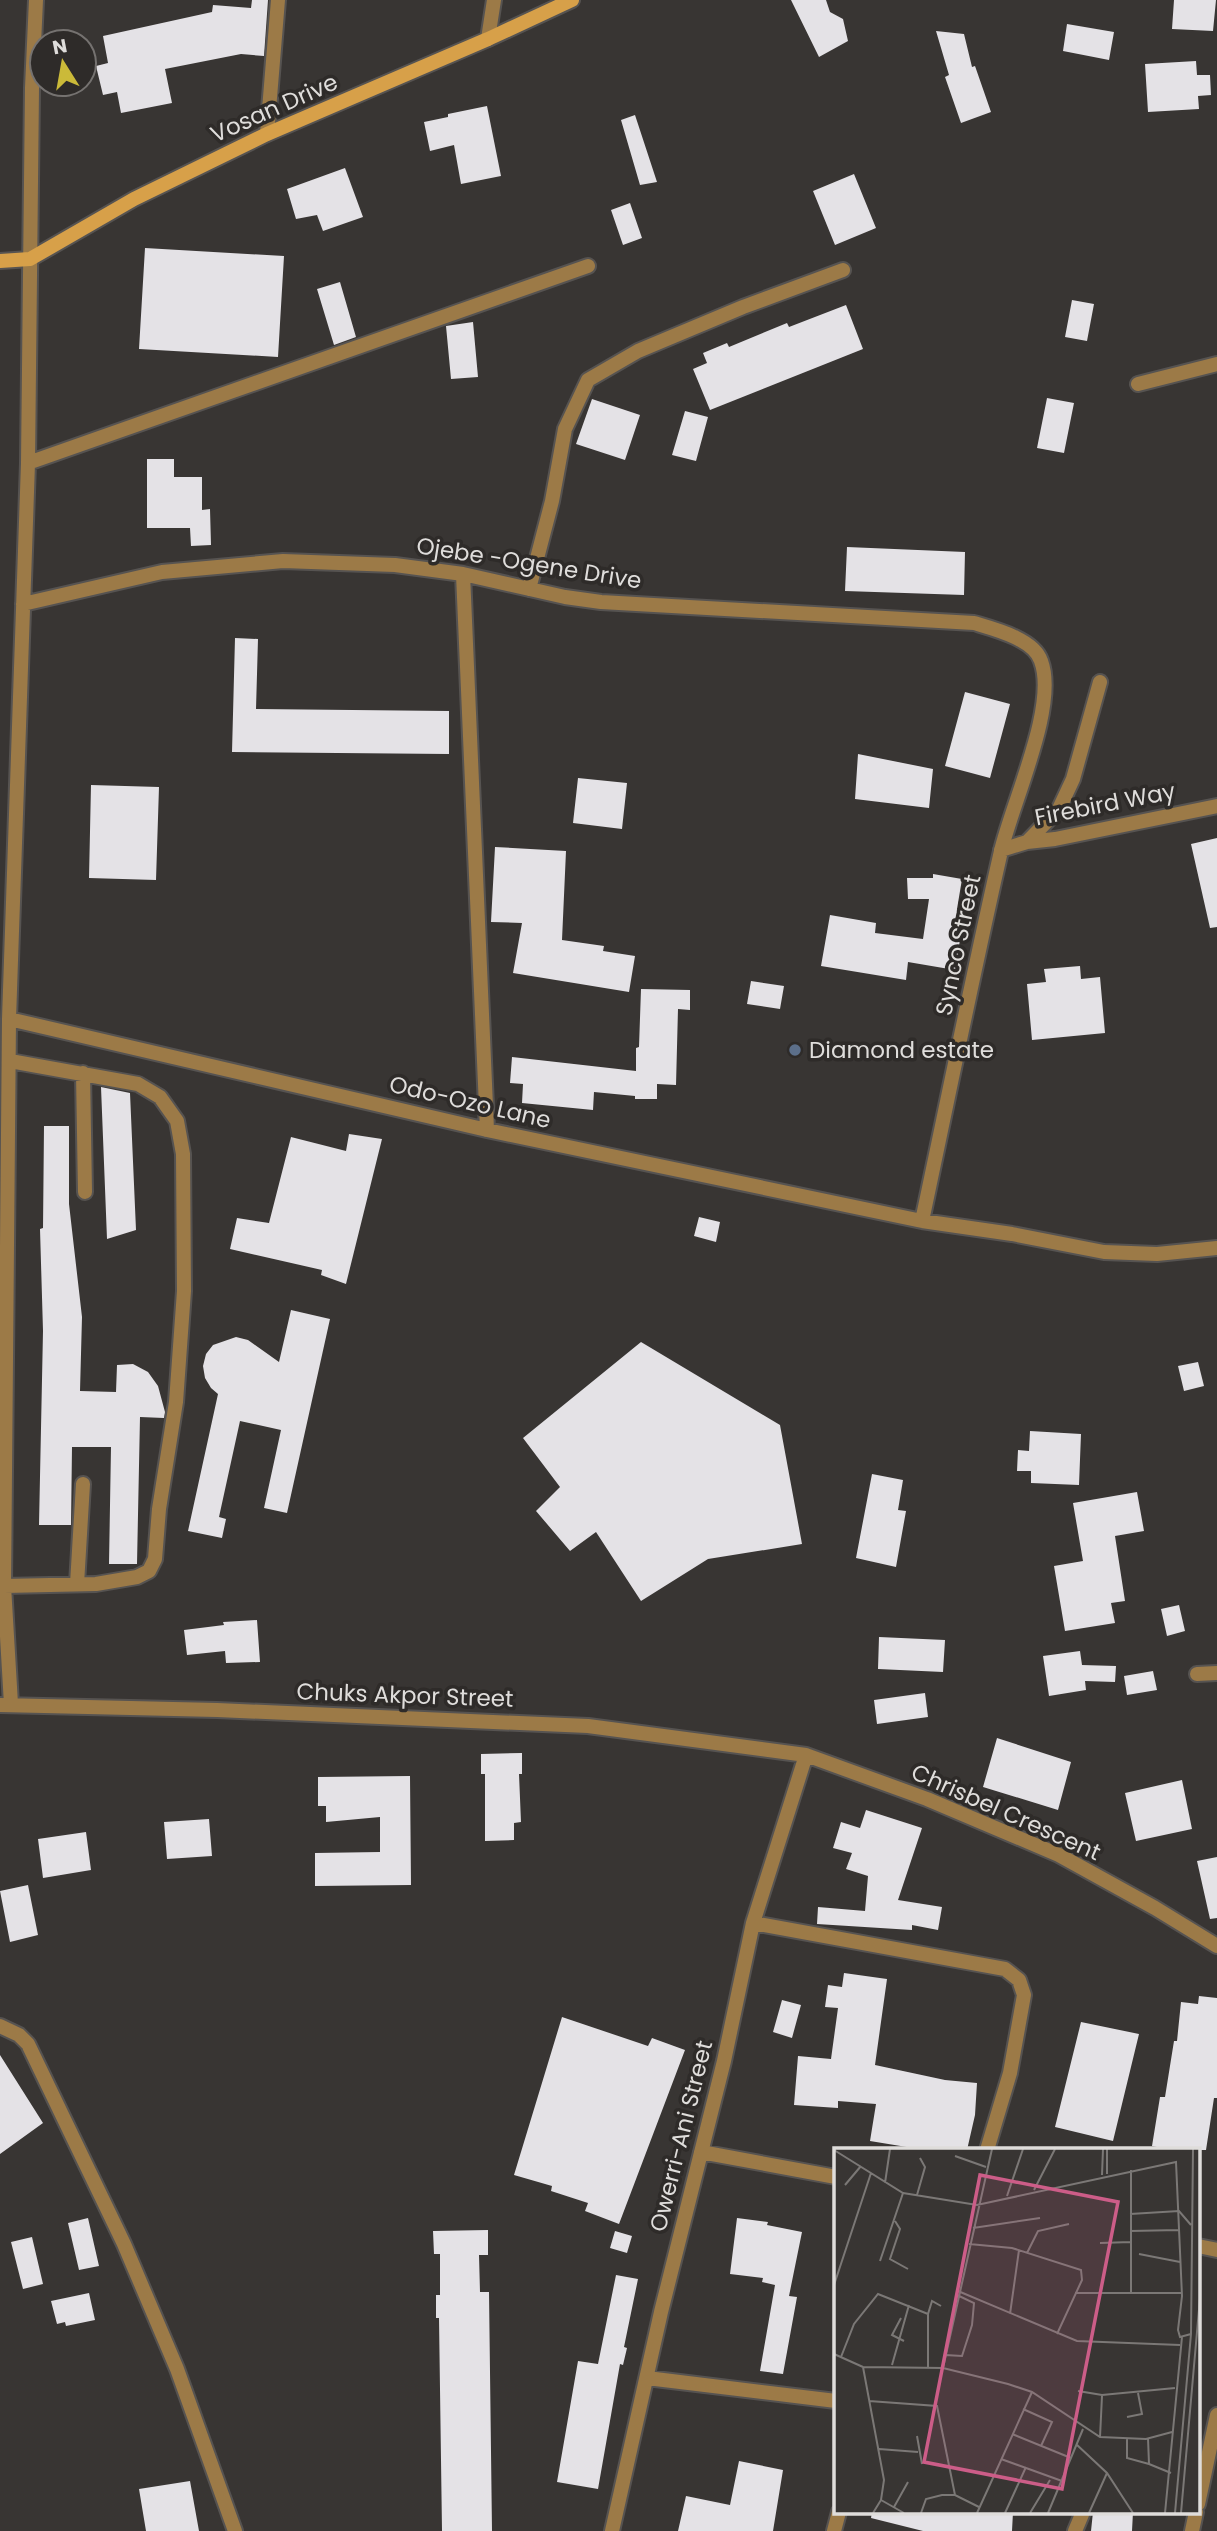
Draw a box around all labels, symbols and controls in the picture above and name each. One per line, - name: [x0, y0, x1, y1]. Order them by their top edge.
- north arrow: [28, 28, 98, 98]
- text: N: [50, 32, 69, 61]
- street label: Vosan Drive: [205, 66, 343, 150]
- street label: Ojebe -Ogene Drive: [414, 529, 644, 597]
- street label: Firebird Way: [1032, 775, 1178, 833]
- street label: Synco Street: [927, 872, 989, 1018]
- place label: Diamond estate: [809, 1034, 994, 1066]
- marker: Diamond estate: [787, 1042, 803, 1058]
- street label: Odo-Ozo Lane: [386, 1068, 554, 1136]
- street label: Chuks Akpor Street: [296, 1675, 514, 1715]
- street label: Chrisbel Crescent: [906, 1756, 1106, 1868]
- street label: Owerri-Ani Street: [642, 2037, 720, 2235]
- inset map: [834, 2148, 1200, 2514]

